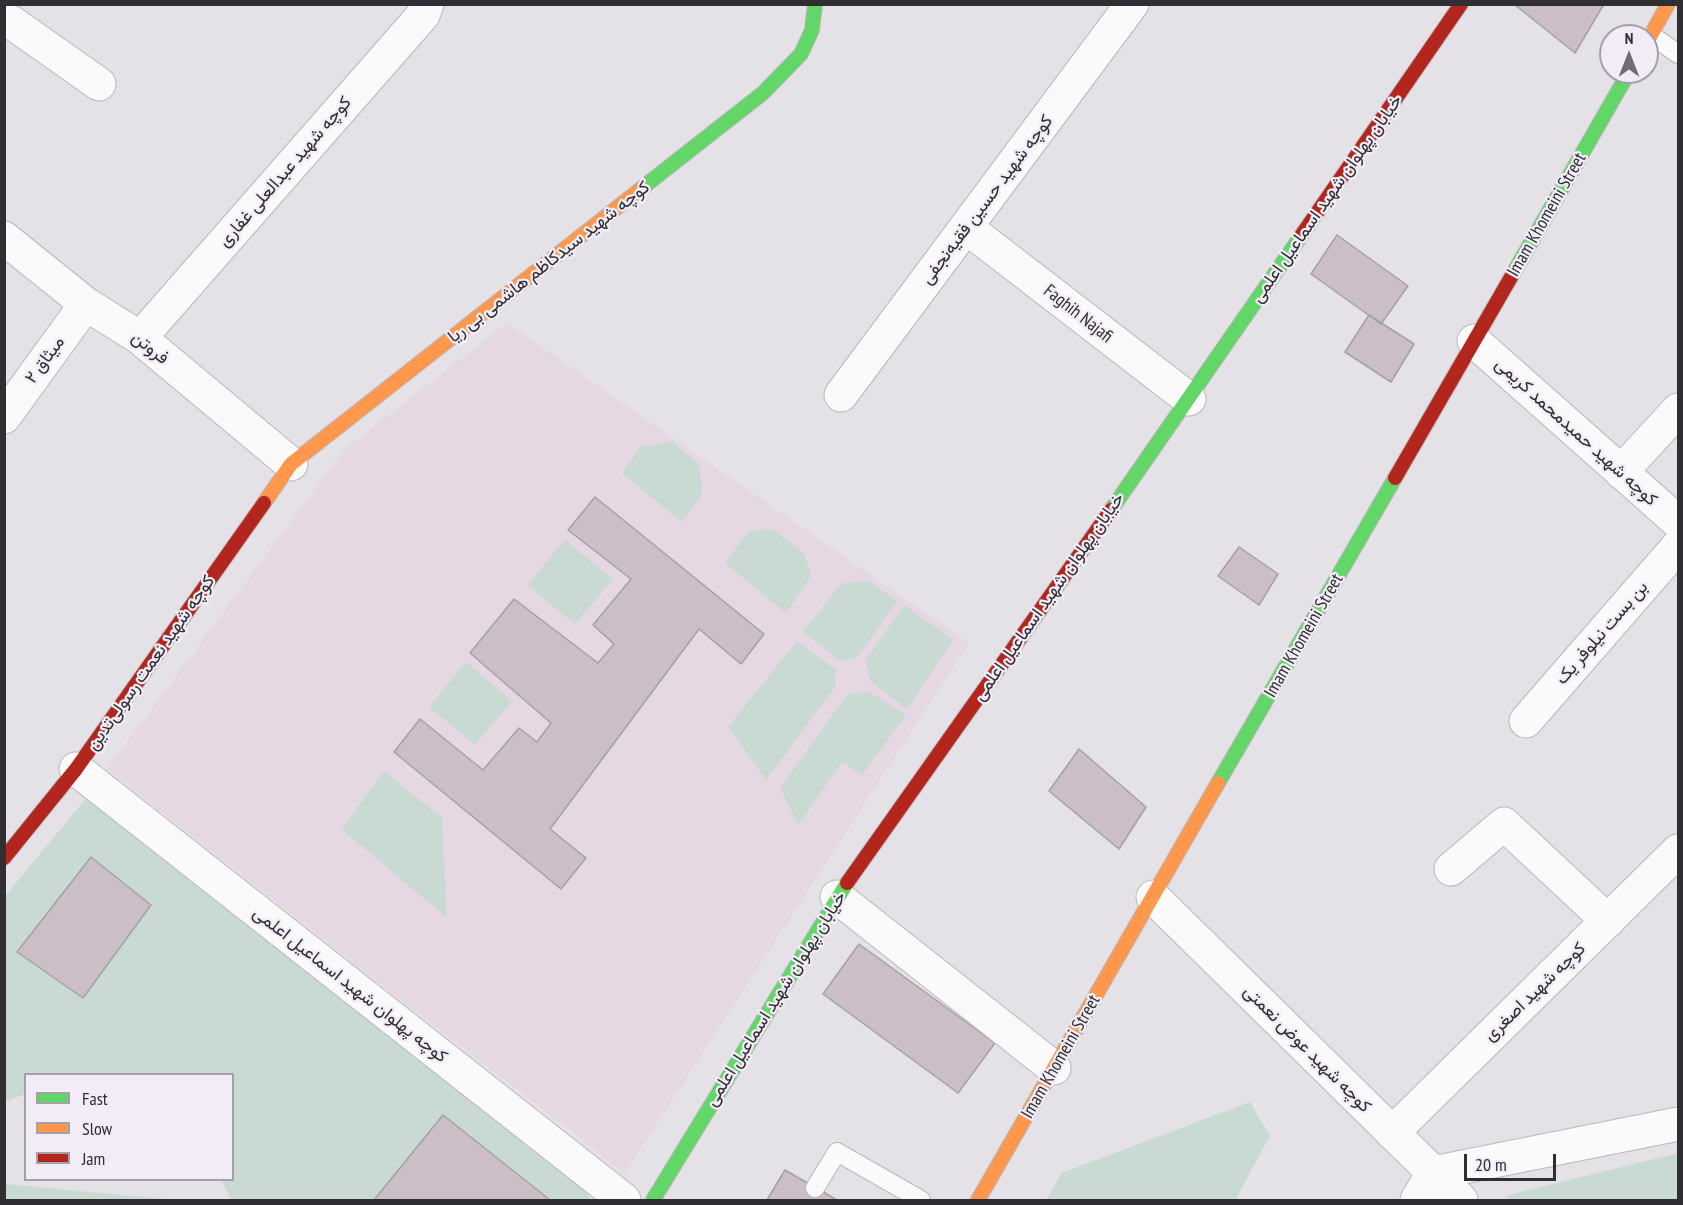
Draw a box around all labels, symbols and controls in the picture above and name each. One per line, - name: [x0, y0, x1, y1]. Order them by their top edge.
- north arrow: [1599, 24, 1659, 84]
- text: N: [1625, 28, 1633, 48]
- street label: خیابان پهلوان شهید اسماعیل اعلمی: [1247, 91, 1407, 307]
- street label: کوچه شهید عبدالعلی غفاری: [214, 92, 356, 252]
- street label: کوچه شهید حسین فقیه‌نجفی: [916, 111, 1058, 289]
- street label: Imam Khomeini Street: [1503, 149, 1591, 281]
- street label: کوچه شهید سیدکاظم هاشمی بی ریا: [444, 176, 654, 348]
- street label: Faghih Najafi: [1039, 280, 1117, 348]
- street label: فروتن: [127, 327, 173, 369]
- street label: میثاق ۲: [21, 332, 69, 388]
- street label: کوچه شهید حمیدمحمد کریمی: [1490, 353, 1662, 511]
- street label: خیابان پهلوان شهید اسماعیل اعلمی: [969, 489, 1129, 705]
- street label: Imam Khomeini Street: [1260, 570, 1348, 702]
- street label: کوچه شهید نعمت رسولی‌تدین: [82, 571, 220, 755]
- street label: بن بست نیلوفر یک: [1551, 577, 1653, 689]
- street label: خیابان پهلوان شهید اسماعیل اعلمی: [701, 888, 851, 1110]
- street label: کوچه پهلوان شهید اسماعیل اعلمی: [248, 902, 452, 1068]
- street label: کوچه شهید اصغری: [1479, 938, 1591, 1046]
- street label: کوچه شهید عوض نعمتی: [1239, 981, 1375, 1117]
- street label: Imam Khomeini Street: [1017, 991, 1105, 1123]
- legend: [24, 1073, 234, 1181]
- text: Fast: [82, 1087, 108, 1110]
- text: Slow: [82, 1117, 112, 1140]
- scale bar: [1467, 1142, 1558, 1180]
- text: Jam: [82, 1147, 105, 1170]
- text: 20 m: [1475, 1153, 1507, 1176]

